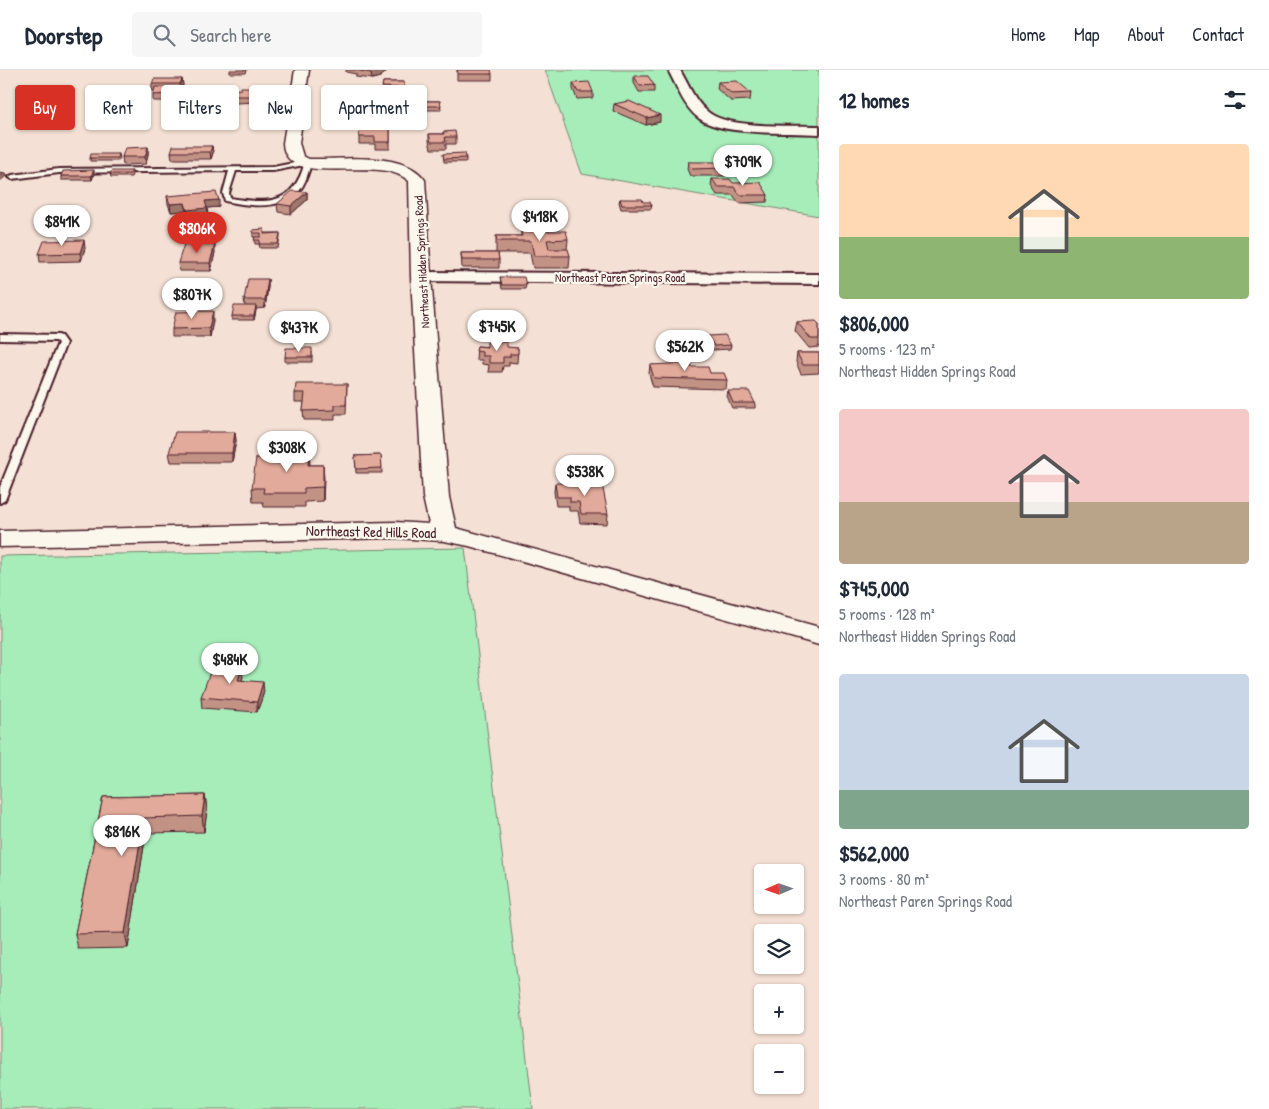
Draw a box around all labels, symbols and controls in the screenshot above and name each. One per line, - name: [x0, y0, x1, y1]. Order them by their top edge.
- search box: [132, 12, 482, 57]
- text: Doorstep: [25, 19, 102, 51]
- icon: search: [150, 21, 178, 49]
- text: Search here: [190, 22, 272, 48]
- text: Home: [1011, 22, 1046, 47]
- text: Map: [1074, 22, 1099, 47]
- text: About: [1127, 22, 1164, 47]
- text: Contact: [1192, 22, 1244, 47]
- chip: Buy: [15, 85, 75, 130]
- chip: Rent: [85, 85, 151, 130]
- chip: Filters: [161, 85, 239, 130]
- chip: New: [249, 85, 311, 130]
- chip: Apartment: [321, 85, 427, 130]
- text: 12 homes: [839, 86, 909, 115]
- icon: filters: [1221, 86, 1249, 114]
- pin: $709K: [708, 144, 778, 187]
- text: $709K: [724, 150, 762, 172]
- icon: home: [999, 176, 1089, 266]
- street label: Northeast Hidden Springs Road: [410, 195, 433, 329]
- pin: $418K: [505, 200, 575, 242]
- pin: $841K: [27, 204, 97, 247]
- text: $418K: [522, 205, 558, 227]
- text: $841K: [44, 210, 80, 232]
- pin: $806K: [162, 212, 232, 254]
- text: $806K: [179, 217, 215, 239]
- street label: Northeast Paren Springs Road: [555, 269, 685, 286]
- pin: $807K: [157, 278, 227, 320]
- text: $807K: [173, 283, 211, 305]
- text: $806,000: [839, 309, 909, 338]
- pin: $437K: [264, 310, 334, 353]
- pin: $745K: [462, 310, 532, 352]
- text: $745K: [478, 315, 516, 337]
- text: $437K: [280, 316, 318, 338]
- pin: $562K: [650, 330, 720, 372]
- text: $562K: [666, 335, 704, 357]
- text: 5 rooms · 123 m²: [839, 338, 935, 360]
- text: Northeast Hidden Springs Road: [839, 360, 1016, 382]
- pin: $308K: [252, 430, 322, 473]
- text: $308K: [268, 436, 306, 458]
- icon: home: [999, 441, 1089, 531]
- pin: $538K: [550, 454, 620, 497]
- text: $538K: [566, 460, 604, 482]
- street label: Northeast Red Hills Road: [306, 520, 436, 543]
- text: $745,000: [839, 574, 909, 603]
- text: 5 rooms · 128 m²: [839, 603, 935, 625]
- text: Northeast Hidden Springs Road: [839, 625, 1016, 647]
- pin: $484K: [195, 642, 265, 685]
- text: $484K: [212, 648, 248, 670]
- icon: home: [999, 706, 1089, 796]
- pin: $816K: [87, 814, 157, 857]
- text: $816K: [104, 820, 140, 842]
- text: $562,000: [839, 839, 909, 868]
- north arrow: [754, 864, 804, 914]
- map controls: [754, 864, 804, 1094]
- text: 3 rooms · 80 m²: [839, 868, 929, 890]
- text: Northeast Paren Springs Road: [839, 890, 1012, 912]
- button: layers: [754, 924, 804, 974]
- button: +: [754, 984, 804, 1034]
- button: −: [754, 1044, 804, 1094]

